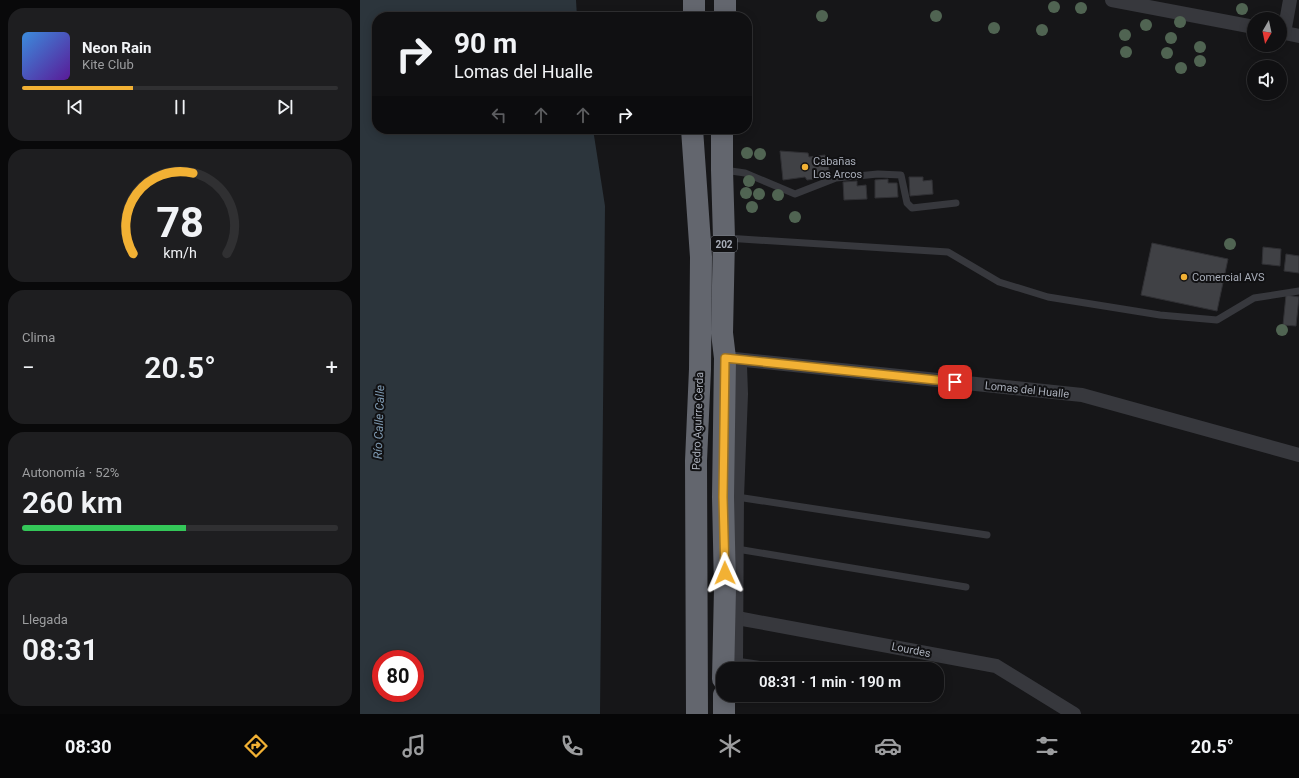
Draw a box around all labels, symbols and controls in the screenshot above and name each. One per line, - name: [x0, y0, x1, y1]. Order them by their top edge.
- north arrow: [1247, 12, 1287, 52]
- map controls: [1247, 12, 1287, 100]
- text: 90 m: [454, 27, 517, 60]
- icon: right: [388, 28, 440, 80]
- text: Neon Rain: [82, 39, 151, 57]
- text: Kite Club: [82, 57, 134, 72]
- button: sound: [1247, 60, 1287, 100]
- text: Lomas del Hualle: [454, 61, 593, 82]
- icon: previous: [64, 96, 86, 118]
- icon: pause: [169, 96, 191, 118]
- icon: next: [274, 96, 296, 118]
- icon: left: [488, 104, 510, 126]
- icon: ahead: [530, 104, 552, 126]
- icon: ahead: [572, 104, 594, 126]
- icon: right: [614, 104, 636, 126]
- place label: Cabañas Los Arcos: [813, 155, 862, 181]
- marker: Cabañas Los Arcos: [800, 162, 810, 172]
- text: 78: [156, 198, 204, 247]
- road number: 202: [711, 236, 737, 252]
- text: km/h: [163, 244, 197, 260]
- place label: Comercial AVS: [1192, 271, 1265, 284]
- marker: Comercial AVS: [1179, 272, 1189, 282]
- text: Clima: [22, 330, 55, 345]
- text: 20.5°: [144, 350, 216, 385]
- text: −: [22, 355, 35, 380]
- text: +: [326, 355, 338, 380]
- pin: [938, 365, 972, 399]
- icon: arrive: [944, 371, 966, 393]
- street label: Pedro Aguirre Cerda: [690, 372, 706, 470]
- street label: Lomas del Hualle: [984, 379, 1070, 401]
- water label: Río Calle Calle: [371, 385, 387, 459]
- text: Autonomía · 52%: [22, 465, 119, 480]
- text: 260 km: [22, 485, 123, 520]
- position arrow: [704, 552, 746, 594]
- text: Llegada: [22, 612, 68, 627]
- text: 08:31: [22, 632, 99, 667]
- street label: Lourdes: [890, 640, 932, 660]
- speed limit sign: 80: [372, 650, 424, 702]
- text: 08:31 · 1 min · 190 m: [759, 673, 901, 691]
- icon: directions: [242, 732, 270, 760]
- icon: music: [400, 732, 428, 760]
- icon: phone: [558, 732, 586, 760]
- icon: climate: [716, 732, 744, 760]
- icon: car: [874, 732, 902, 760]
- icon: filters: [1033, 732, 1061, 760]
- text: 08:30: [65, 736, 111, 757]
- text: 20.5°: [1191, 736, 1234, 757]

